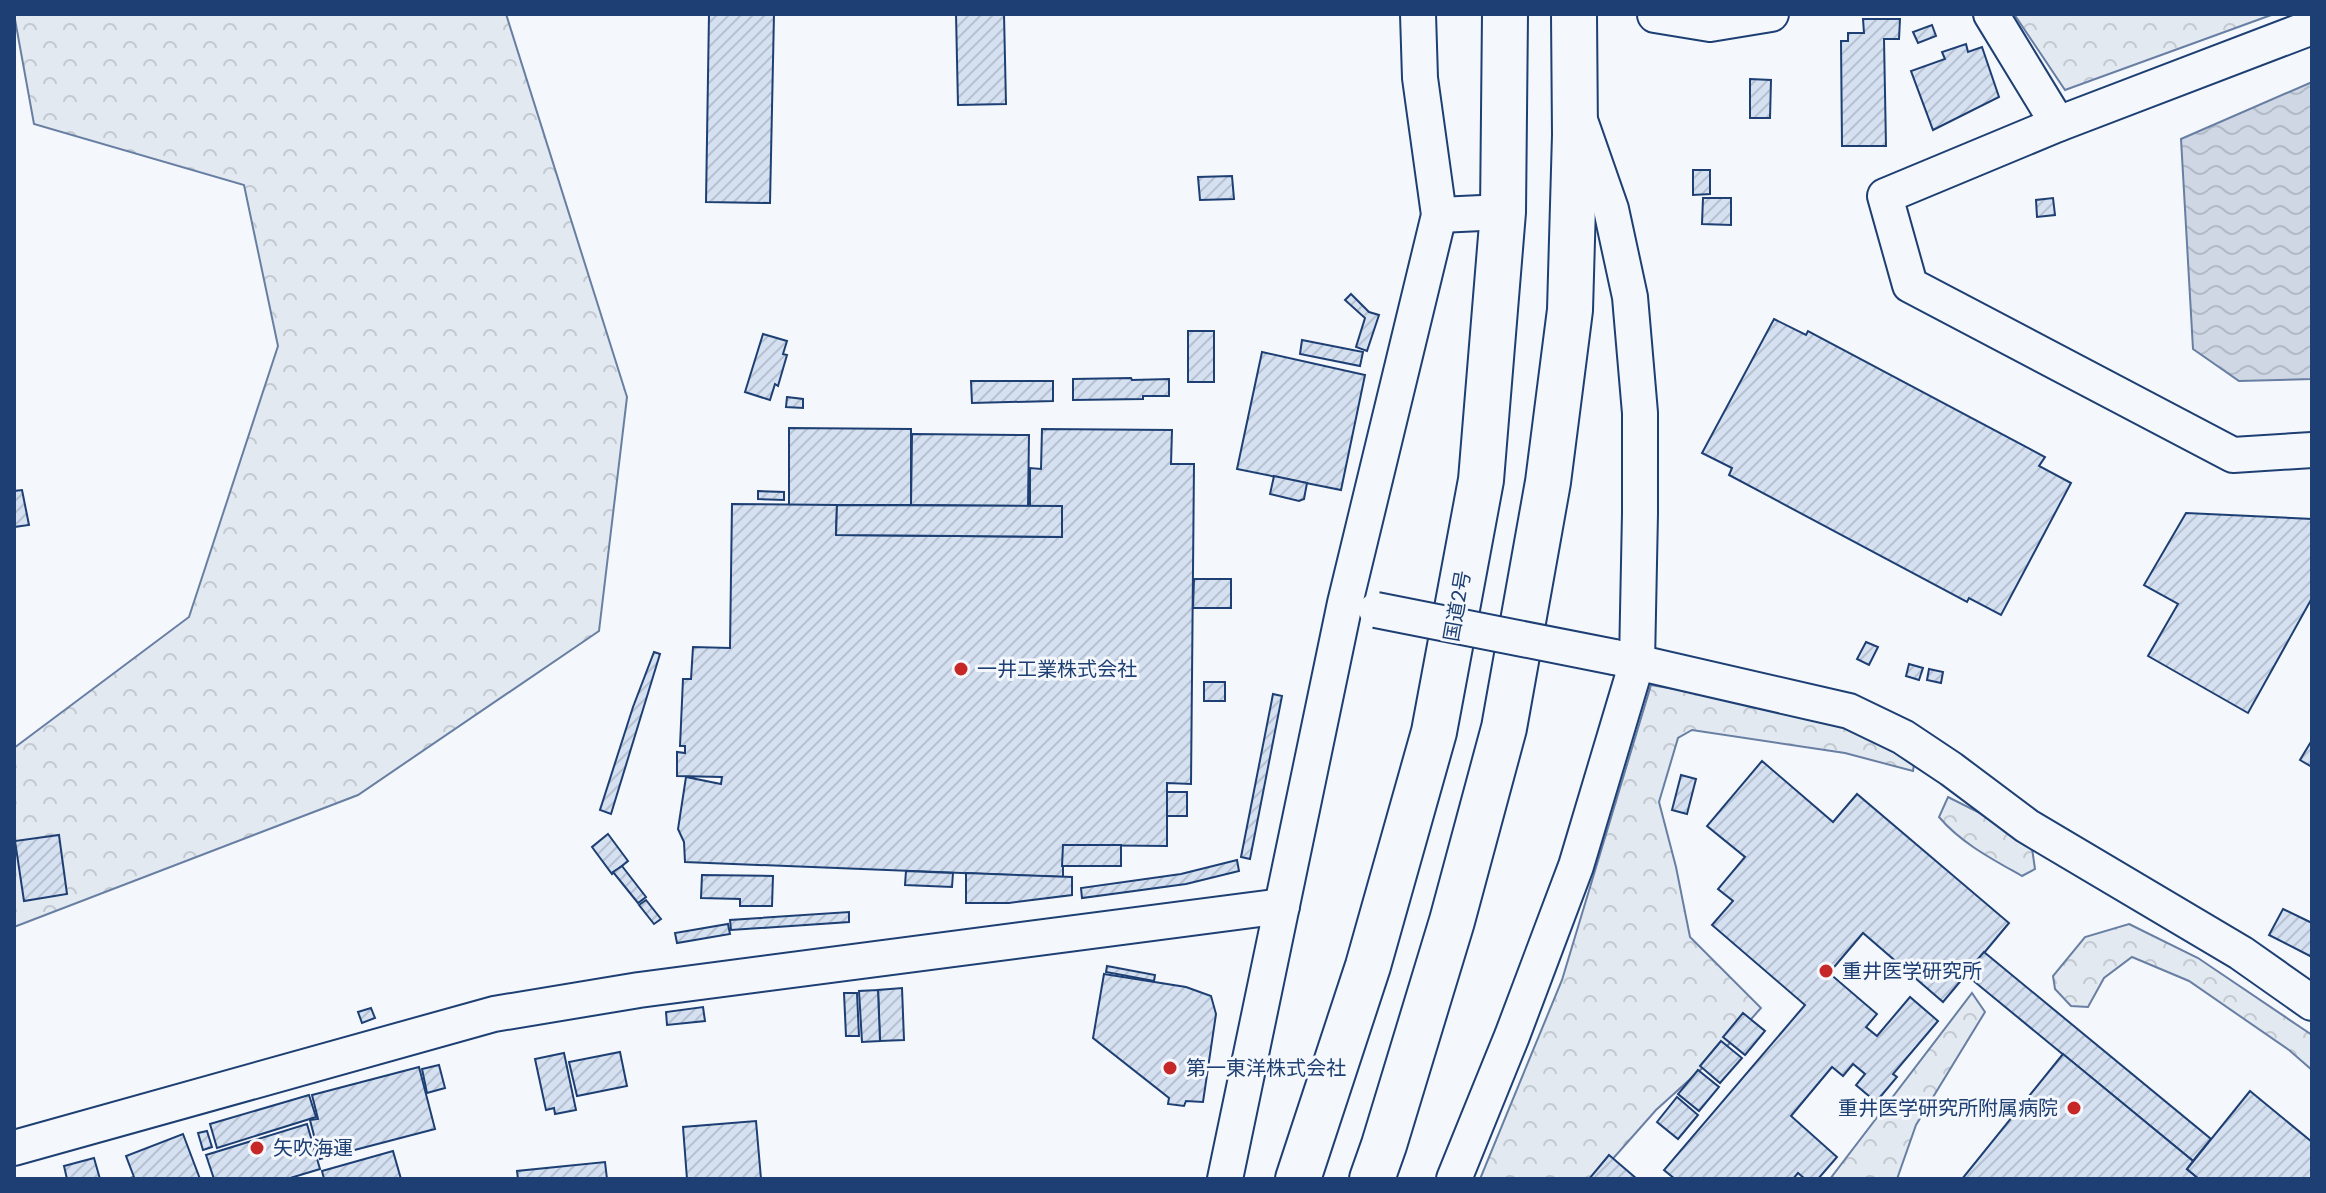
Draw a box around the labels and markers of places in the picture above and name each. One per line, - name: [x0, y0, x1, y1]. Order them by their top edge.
- place label: 一井工業株式会社: [977, 655, 1137, 683]
- marker: 一井工業株式会社: [952, 660, 970, 678]
- place label: 重井医学研究所: [1842, 957, 1982, 985]
- marker: 重井医学研究所: [1817, 962, 1835, 980]
- place label: 第一東洋株式会社: [1186, 1054, 1346, 1082]
- marker: 第一東洋株式会社: [1161, 1059, 1179, 1077]
- place label: 重井医学研究所附属病院: [1838, 1094, 2058, 1122]
- marker: 重井医学研究所附属病院: [2065, 1099, 2083, 1117]
- place label: 矢吹海運: [273, 1134, 353, 1162]
- marker: 矢吹海運: [248, 1139, 266, 1157]

